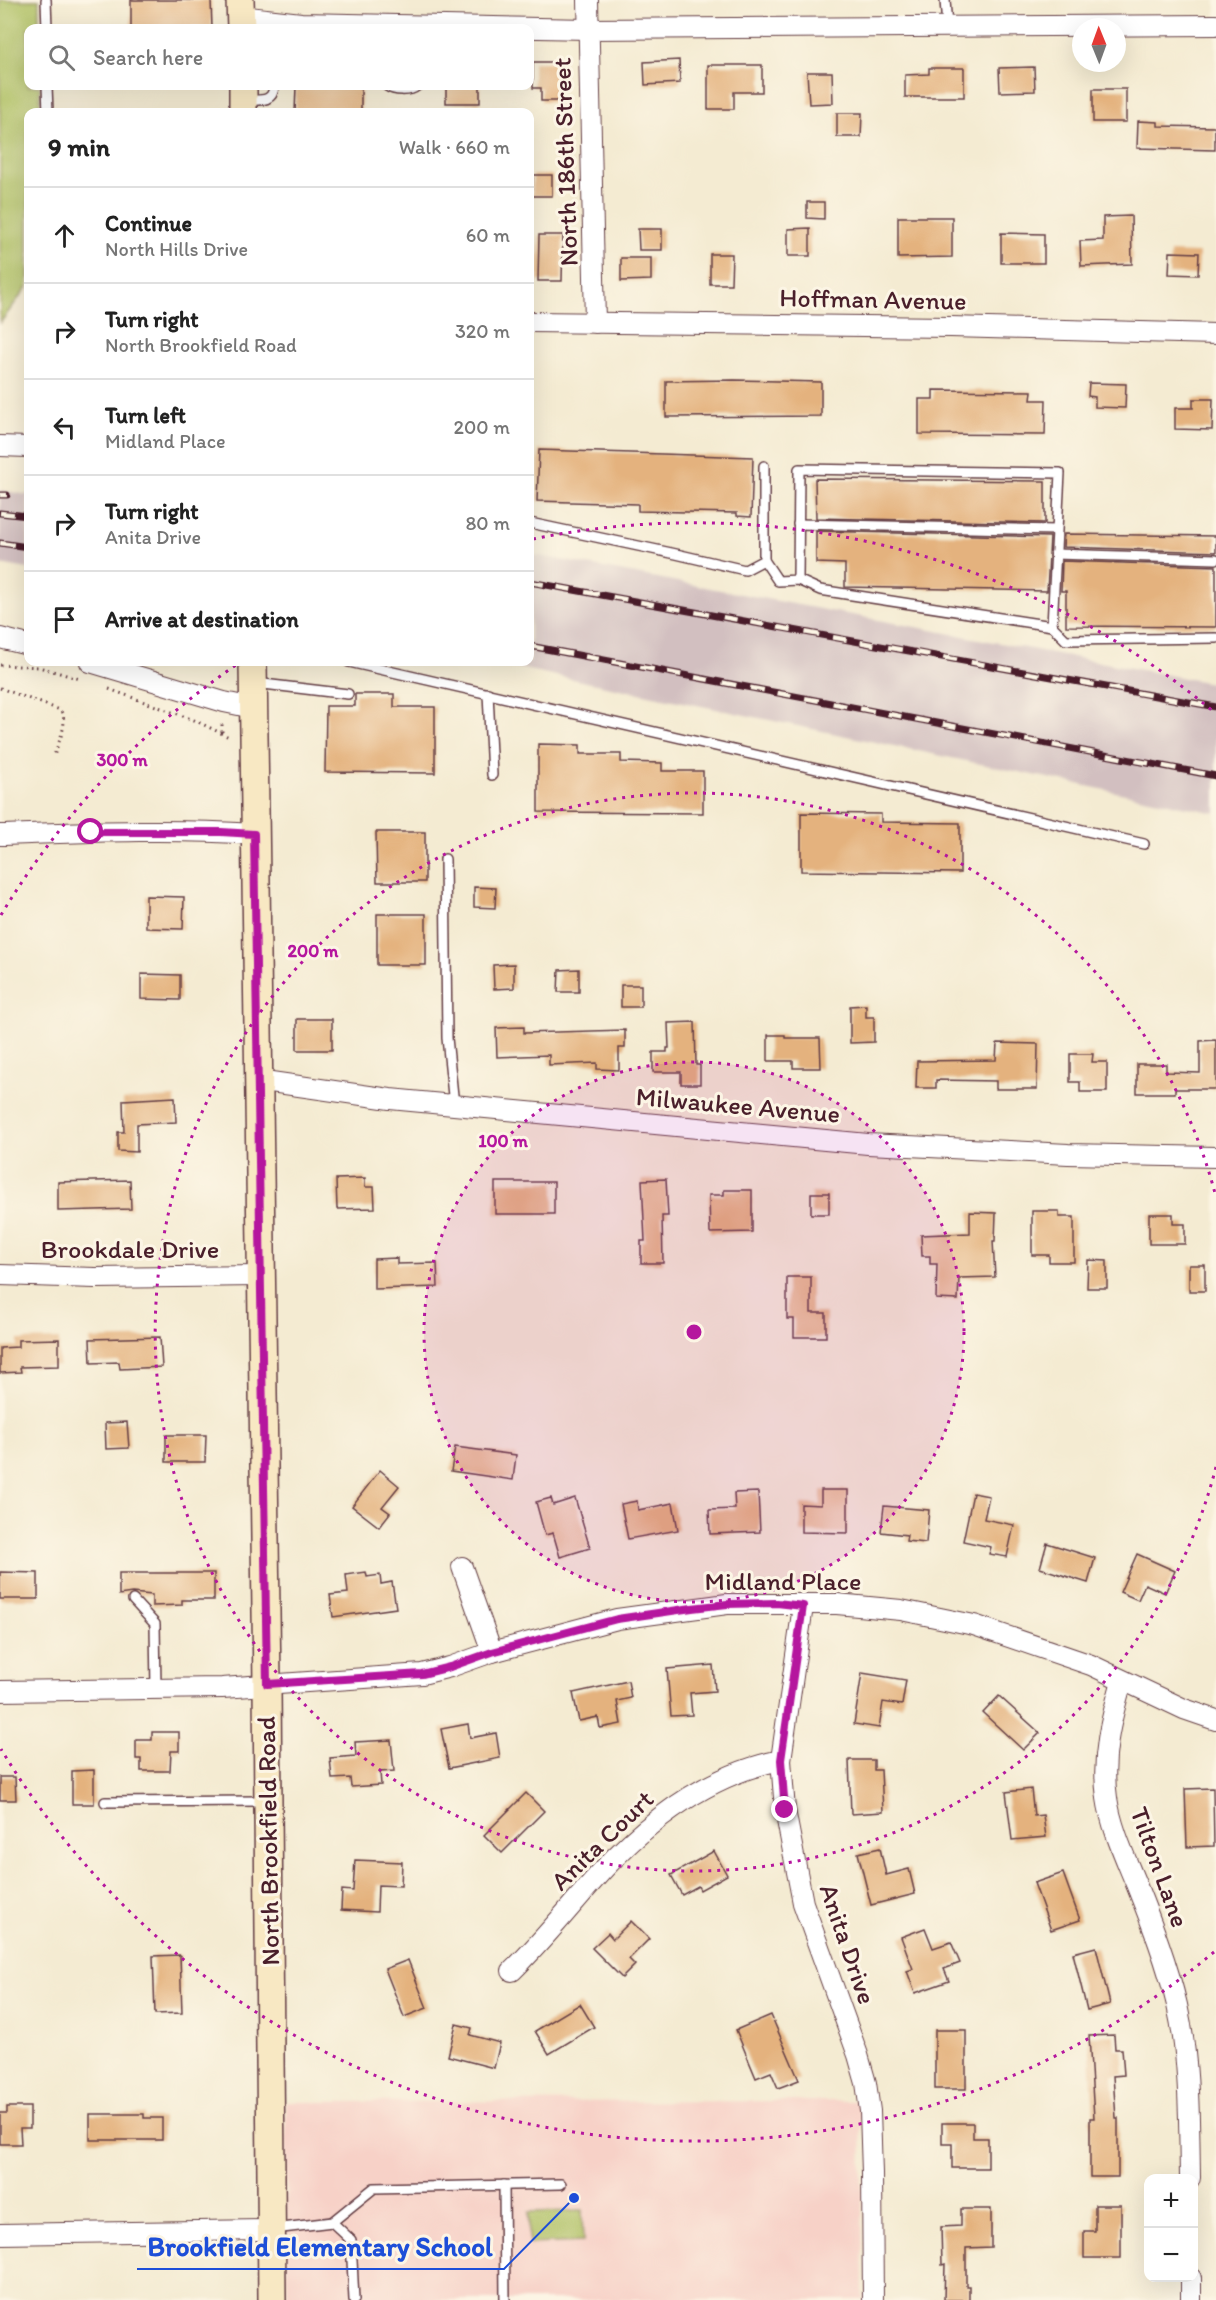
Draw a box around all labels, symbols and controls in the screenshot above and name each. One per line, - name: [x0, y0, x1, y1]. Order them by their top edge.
- north arrow: [1072, 18, 1126, 72]
- search box: [24, 24, 534, 90]
- icon: search: [45, 41, 78, 74]
- text: Search here: [93, 44, 203, 71]
- street label: North 186th Street: [545, 57, 585, 267]
- text: 9 min: [48, 131, 110, 163]
- text: Walk · 660 m: [399, 135, 510, 159]
- text: Continue: [105, 210, 192, 237]
- icon: ahead: [48, 219, 81, 252]
- text: 60 m: [466, 223, 510, 247]
- text: North Hills Drive: [105, 237, 248, 261]
- street label: Hoffman Avenue: [779, 281, 967, 317]
- text: Turn right: [105, 306, 199, 333]
- icon: right: [48, 315, 81, 348]
- text: 320 m: [455, 319, 510, 343]
- text: North Brookfield Road: [105, 333, 297, 357]
- text: Turn left: [105, 402, 186, 429]
- icon: left: [48, 411, 81, 444]
- text: 200 m: [454, 415, 510, 439]
- text: Midland Place: [105, 429, 226, 453]
- text: Turn right: [105, 498, 199, 525]
- icon: right: [48, 507, 81, 540]
- text: 80 m: [465, 511, 510, 535]
- text: Anita Drive: [105, 525, 201, 549]
- icon: arrive: [48, 603, 81, 636]
- text: Arrive at destination: [105, 606, 299, 633]
- text: 300 m: [96, 749, 148, 771]
- route start: [77, 818, 103, 844]
- text: 200 m: [288, 940, 339, 962]
- street label: Milwaukee Avenue: [635, 1080, 841, 1130]
- text: 100 m: [478, 1130, 529, 1152]
- street label: Brookdale Drive: [41, 1233, 219, 1265]
- centre of rings: [684, 1322, 704, 1342]
- street label: Midland Place: [705, 1565, 861, 1597]
- street label: North Brookfield Road: [250, 1716, 286, 1966]
- street label: Anita Court: [544, 1783, 660, 1897]
- route end: [771, 1796, 797, 1822]
- street label: Tilton Lane: [1123, 1802, 1197, 1932]
- street label: Anita Drive: [813, 1880, 883, 2008]
- map controls: [1144, 2174, 1198, 2282]
- button: +: [1144, 2174, 1198, 2228]
- callout: Brookfield Elementary School: [137, 2224, 504, 2269]
- button: −: [1144, 2228, 1198, 2282]
- text: Brookfield Elementary School: [147, 2230, 493, 2263]

